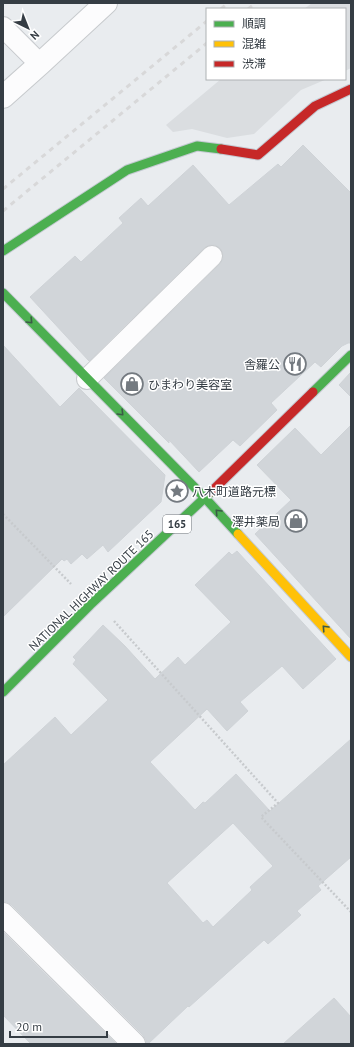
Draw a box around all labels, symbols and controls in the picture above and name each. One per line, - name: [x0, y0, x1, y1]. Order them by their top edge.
- north arrow: [8, 8, 48, 48]
- legend: [206, 8, 346, 80]
- text: 順調: [242, 16, 266, 31]
- text: N: [27, 28, 42, 43]
- text: 混雑: [242, 36, 266, 51]
- text: 渋滞: [242, 56, 266, 71]
- one-way arrow: [25, 316, 33, 324]
- restaurant icon: 舎羅公: [282, 351, 308, 377]
- place label: 舎羅公: [244, 357, 280, 372]
- shop icon: ひまわり美容室: [119, 371, 145, 397]
- place label: ひまわり美容室: [148, 377, 232, 392]
- one-way arrow: [116, 409, 124, 416]
- place icon: 八木町道路元標: [164, 478, 190, 504]
- place label: 八木町道路元標: [192, 484, 276, 499]
- shop icon: 澤井薬局: [283, 508, 309, 534]
- one-way arrow: [215, 509, 222, 517]
- place label: 澤井薬局: [232, 514, 280, 529]
- road number: 165: [163, 515, 191, 533]
- street label: NATIONAL HIGHWAY ROUTE 165: [26, 526, 156, 654]
- one-way arrow: [322, 626, 329, 633]
- scale bar: [10, 1013, 107, 1039]
- text: 20 m: [16, 1019, 42, 1034]

